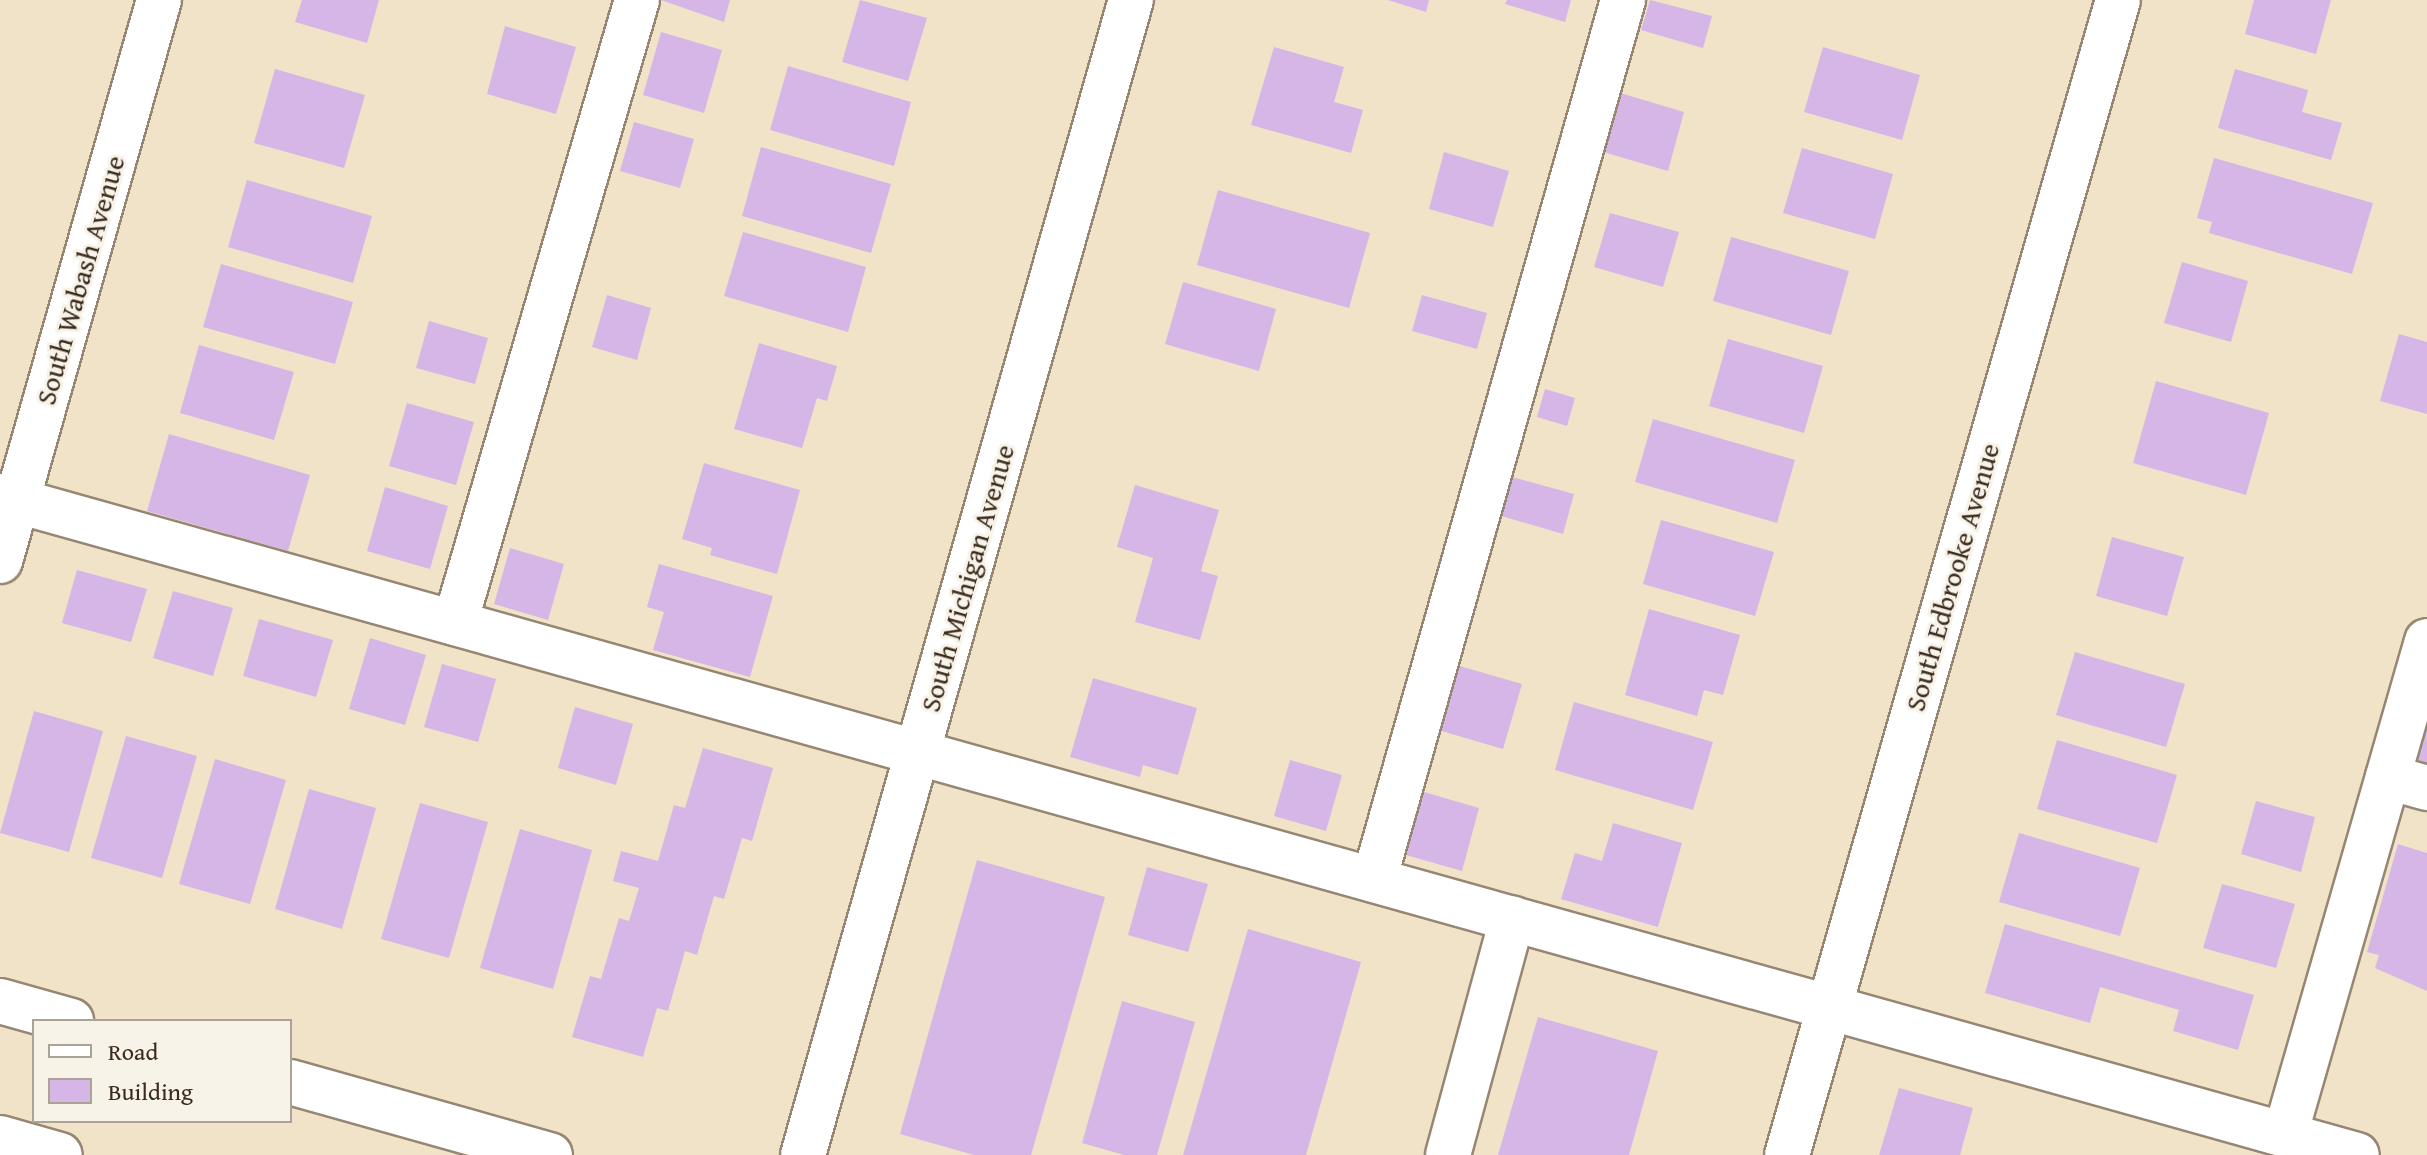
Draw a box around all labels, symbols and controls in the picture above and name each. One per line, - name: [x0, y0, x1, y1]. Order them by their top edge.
- street label: South Wabash Avenue: [28, 152, 132, 408]
- street label: South Edbrooke Avenue: [1898, 439, 2006, 715]
- street label: South Michigan Avenue: [913, 441, 1021, 715]
- legend: [32, 1019, 292, 1123]
- text: Road: [108, 1034, 158, 1069]
- text: Building: [108, 1074, 193, 1109]

